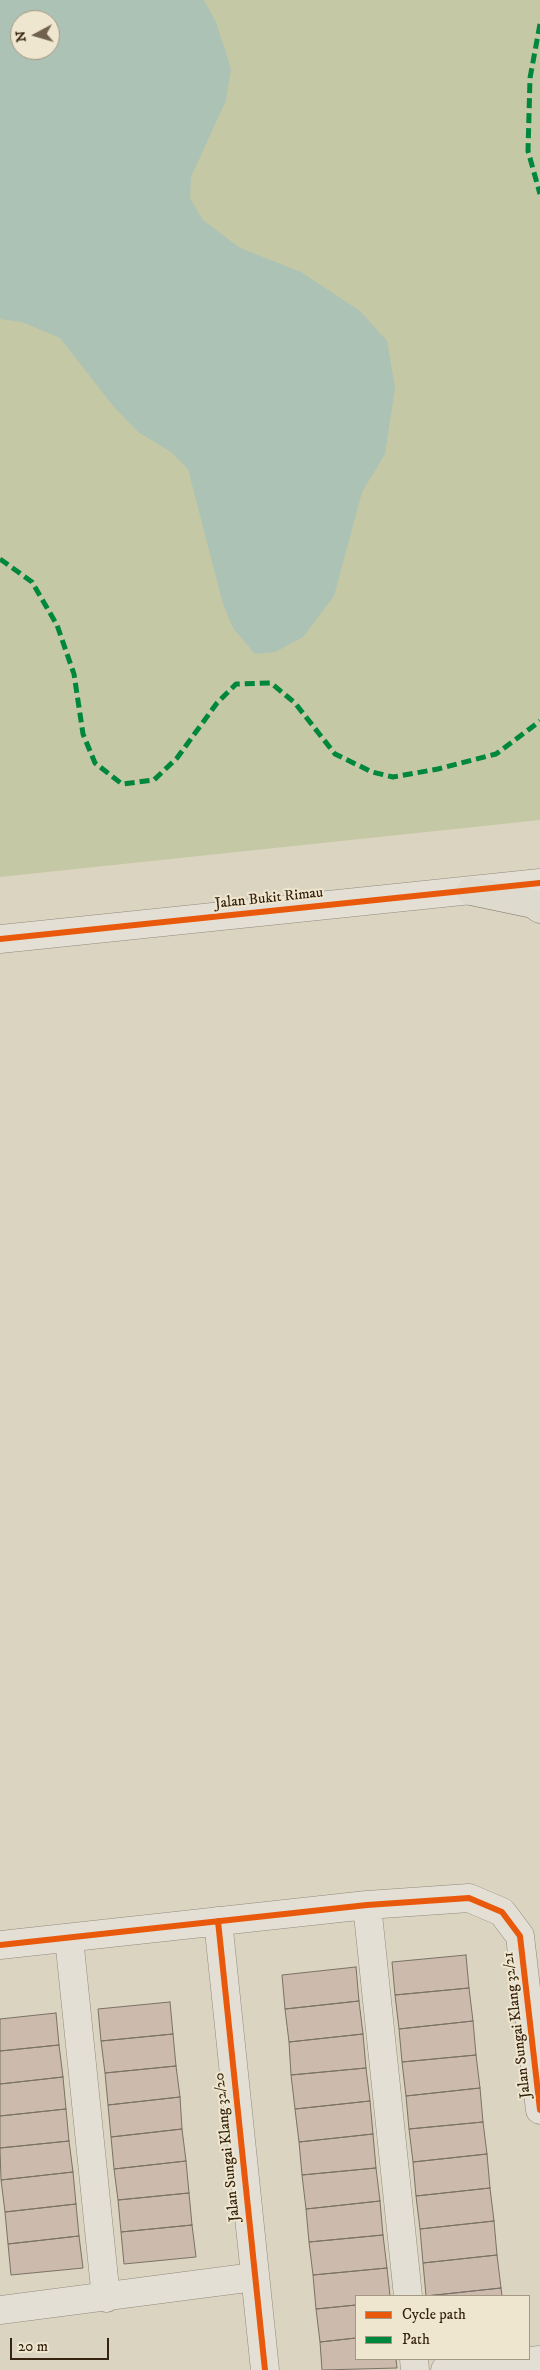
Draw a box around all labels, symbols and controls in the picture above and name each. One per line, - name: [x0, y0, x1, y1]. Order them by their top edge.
- north arrow: [10, 10, 60, 60]
- text: N: [12, 30, 31, 43]
- street label: Jalan Bukit Rimau: [214, 884, 324, 914]
- street label: Jalan Sungai Klang 32/21: [500, 1951, 536, 2099]
- street label: Jalan Sungai Klang 32/20: [211, 2072, 245, 2222]
- legend: [355, 2295, 530, 2360]
- text: Cycle path: [402, 2305, 466, 2324]
- scale bar: [12, 2328, 111, 2360]
- text: Path: [402, 2330, 430, 2349]
- text: 20 m: [18, 2337, 48, 2356]

